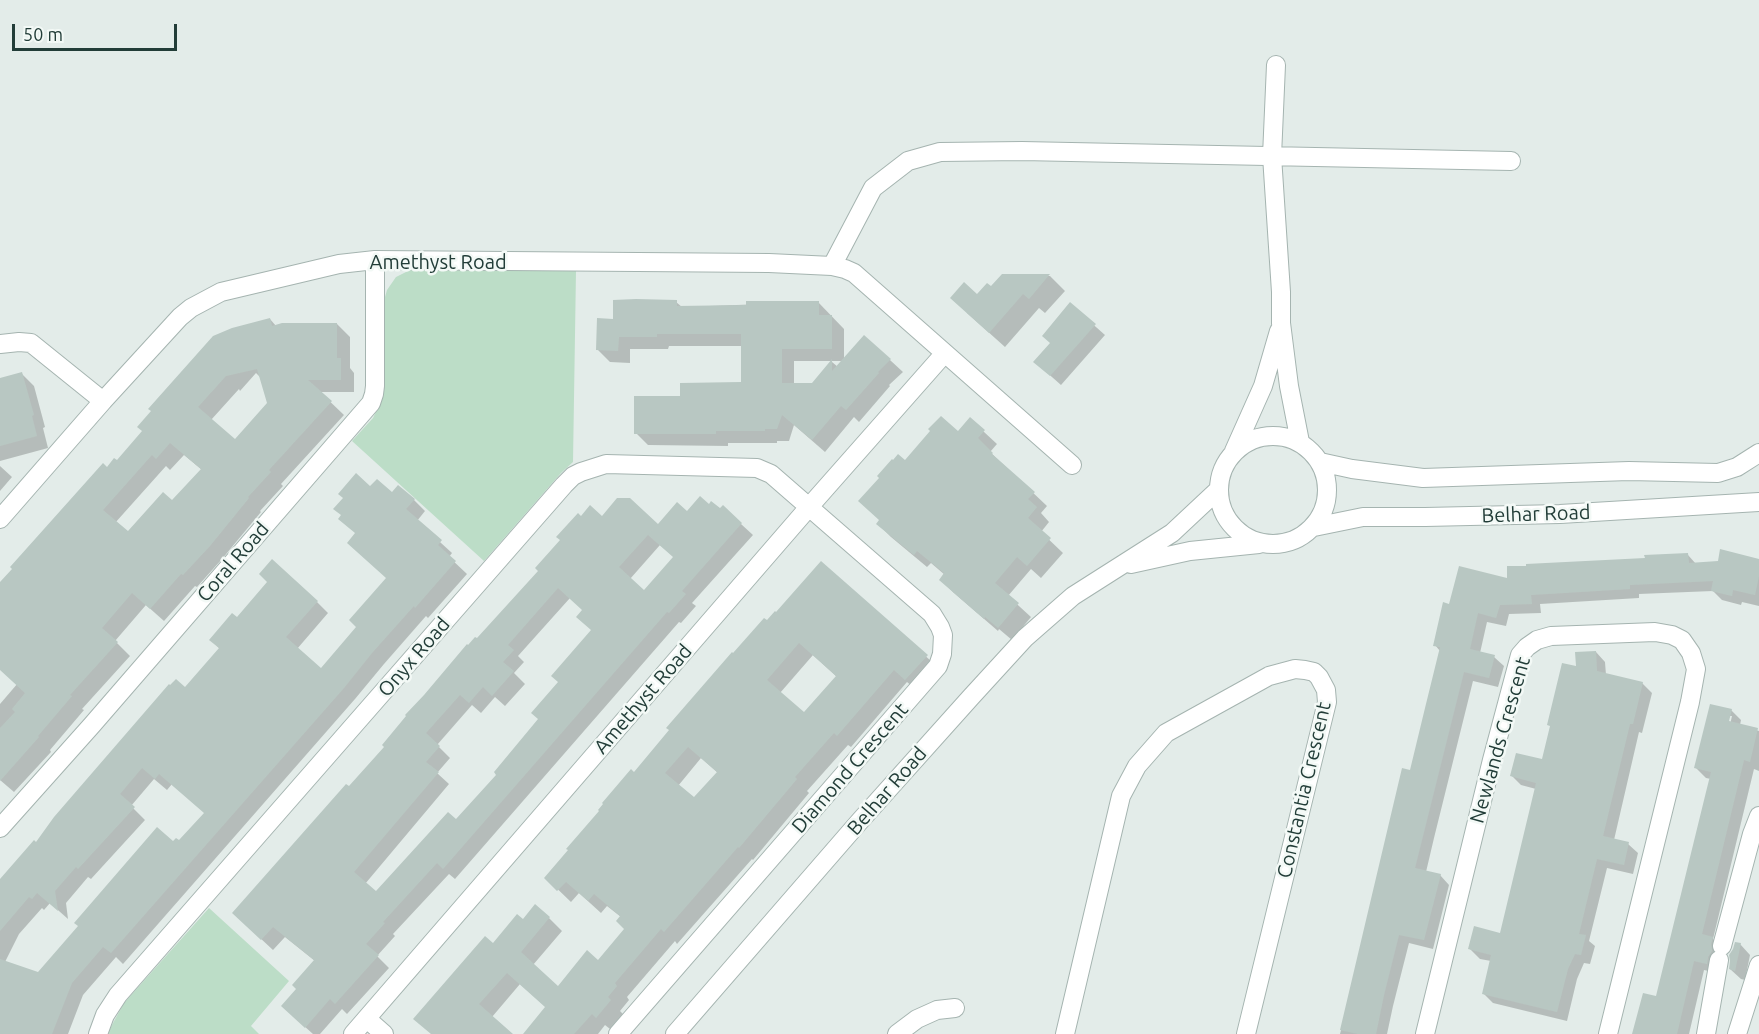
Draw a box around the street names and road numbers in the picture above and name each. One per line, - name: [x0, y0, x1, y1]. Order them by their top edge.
- street label: Amethyst Road: [369, 250, 507, 274]
- street label: Belhar Road: [1481, 500, 1591, 528]
- street label: Coral Road: [192, 517, 274, 607]
- street label: Onyx Road: [373, 612, 455, 702]
- street label: Amethyst Road: [589, 639, 697, 759]
- street label: Newlands Crescent: [1465, 654, 1535, 826]
- street label: Diamond Crescent: [787, 698, 913, 838]
- street label: Constantia Crescent: [1272, 699, 1336, 881]
- street label: Belhar Road: [842, 742, 932, 840]

